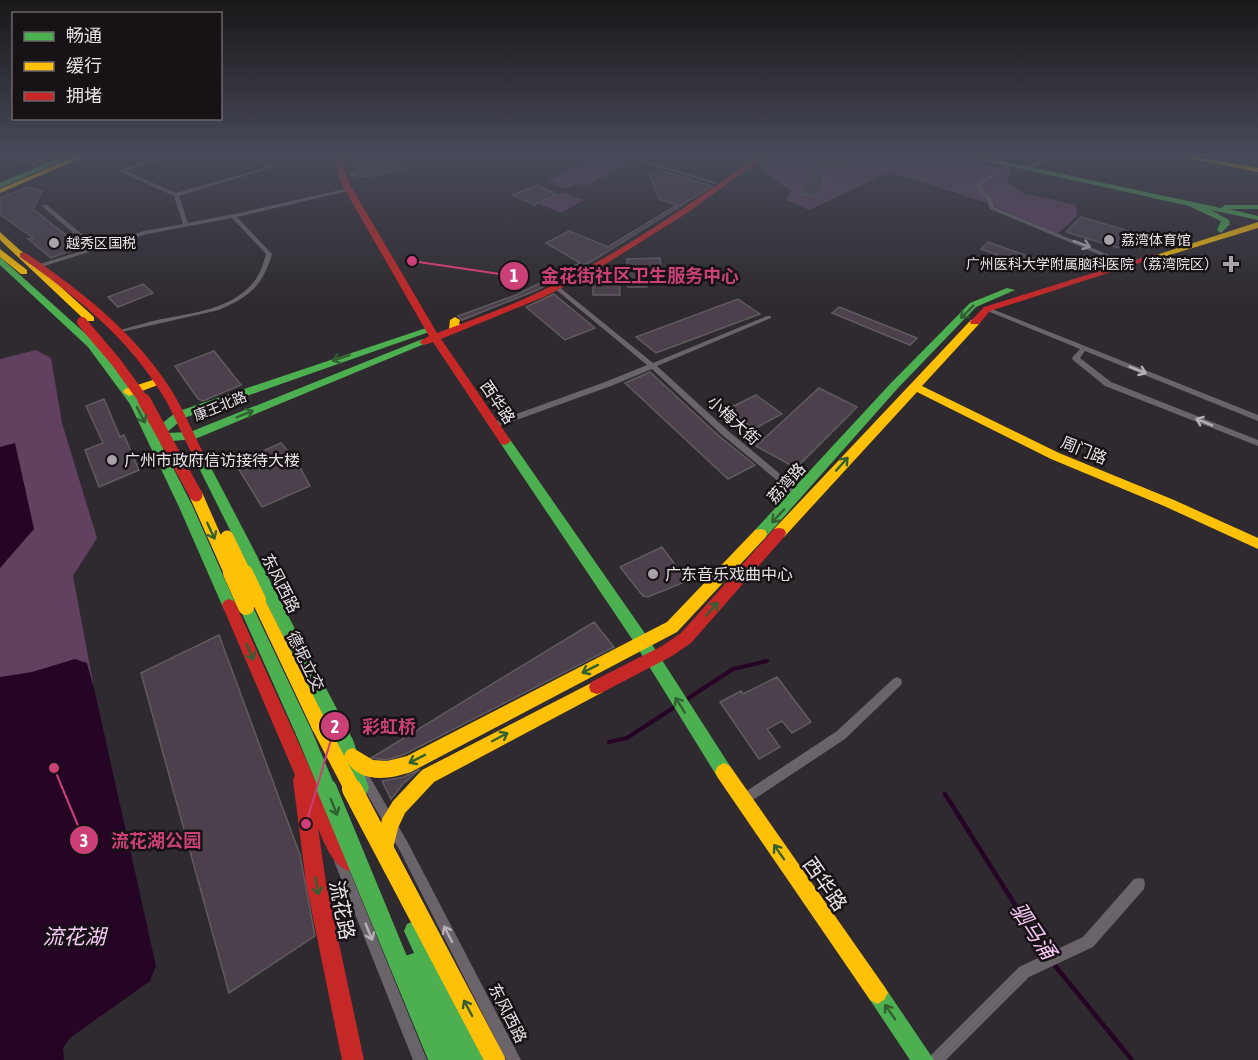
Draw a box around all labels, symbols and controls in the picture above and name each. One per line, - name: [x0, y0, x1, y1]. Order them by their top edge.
- legend: [12, 12, 222, 120]
- text: 畅通: [66, 25, 102, 46]
- text: 缓行: [66, 55, 102, 76]
- text: 拥堵: [66, 85, 102, 106]
- place label: 荔湾体育馆: [1121, 232, 1191, 248]
- marker: 荔湾体育馆: [1102, 233, 1116, 247]
- place label: 越秀区国税: [66, 235, 136, 251]
- marker: 越秀区国税: [47, 236, 61, 250]
- one-way arrow: [1072, 240, 1090, 251]
- marker: 广州医科大学附属脑科医院（荔湾院区）: [1222, 255, 1240, 273]
- place label: 广州医科大学附属脑科医院（荔湾院区）: [966, 256, 1218, 272]
- callout: 金花街社区卫生服务中心: [499, 258, 751, 294]
- text: 1: [510, 265, 518, 286]
- text: 金花街社区卫生服务中心: [541, 265, 739, 286]
- one-way arrow: [959, 305, 974, 320]
- one-way arrow: [332, 353, 351, 364]
- one-way arrow: [1129, 365, 1147, 376]
- street label: 西华路: [477, 377, 519, 427]
- street label: 康王北路: [191, 388, 249, 424]
- street label: 小梅大街: [704, 392, 764, 448]
- one-way arrow: [135, 406, 147, 423]
- one-way arrow: [235, 408, 254, 419]
- one-way arrow: [1195, 416, 1213, 427]
- street label: 周门路: [1058, 433, 1110, 467]
- place label: 广州市政府信访接待大楼: [124, 451, 300, 469]
- marker: 广州市政府信访接待大楼: [105, 453, 119, 467]
- one-way arrow: [835, 457, 849, 472]
- street label: 荔湾路: [763, 459, 809, 507]
- one-way arrow: [771, 509, 785, 524]
- one-way arrow: [205, 521, 217, 539]
- street label: 东风西路: [258, 550, 304, 616]
- place label: 广东音乐戏曲中心: [665, 565, 793, 583]
- marker: 广东音乐戏曲中心: [646, 567, 660, 581]
- one-way arrow: [705, 602, 719, 617]
- street label: 德坭立交: [284, 628, 328, 694]
- one-way arrow: [244, 642, 256, 660]
- one-way arrow: [582, 664, 600, 676]
- one-way arrow: [674, 697, 686, 714]
- callout: 彩虹桥: [320, 708, 428, 744]
- text: 2: [331, 716, 339, 737]
- text: 彩虹桥: [362, 716, 416, 737]
- one-way arrow: [491, 731, 509, 743]
- one-way arrow: [409, 754, 427, 765]
- one-way arrow: [329, 797, 340, 815]
- callout: 流花湖公园: [69, 822, 213, 858]
- text: 3: [80, 830, 88, 851]
- text: 流花湖公园: [111, 830, 201, 851]
- one-way arrow: [773, 844, 785, 860]
- street label: 西华路: [799, 853, 852, 915]
- one-way arrow: [312, 876, 323, 896]
- street label: 流花路: [325, 878, 360, 942]
- water label: 驷马涌: [1006, 898, 1063, 965]
- one-way arrow: [364, 923, 375, 941]
- water label: 流花湖: [43, 924, 108, 948]
- one-way arrow: [442, 925, 453, 943]
- street label: 东风西路: [485, 980, 531, 1046]
- one-way arrow: [462, 1000, 474, 1017]
- one-way arrow: [884, 1004, 896, 1021]

